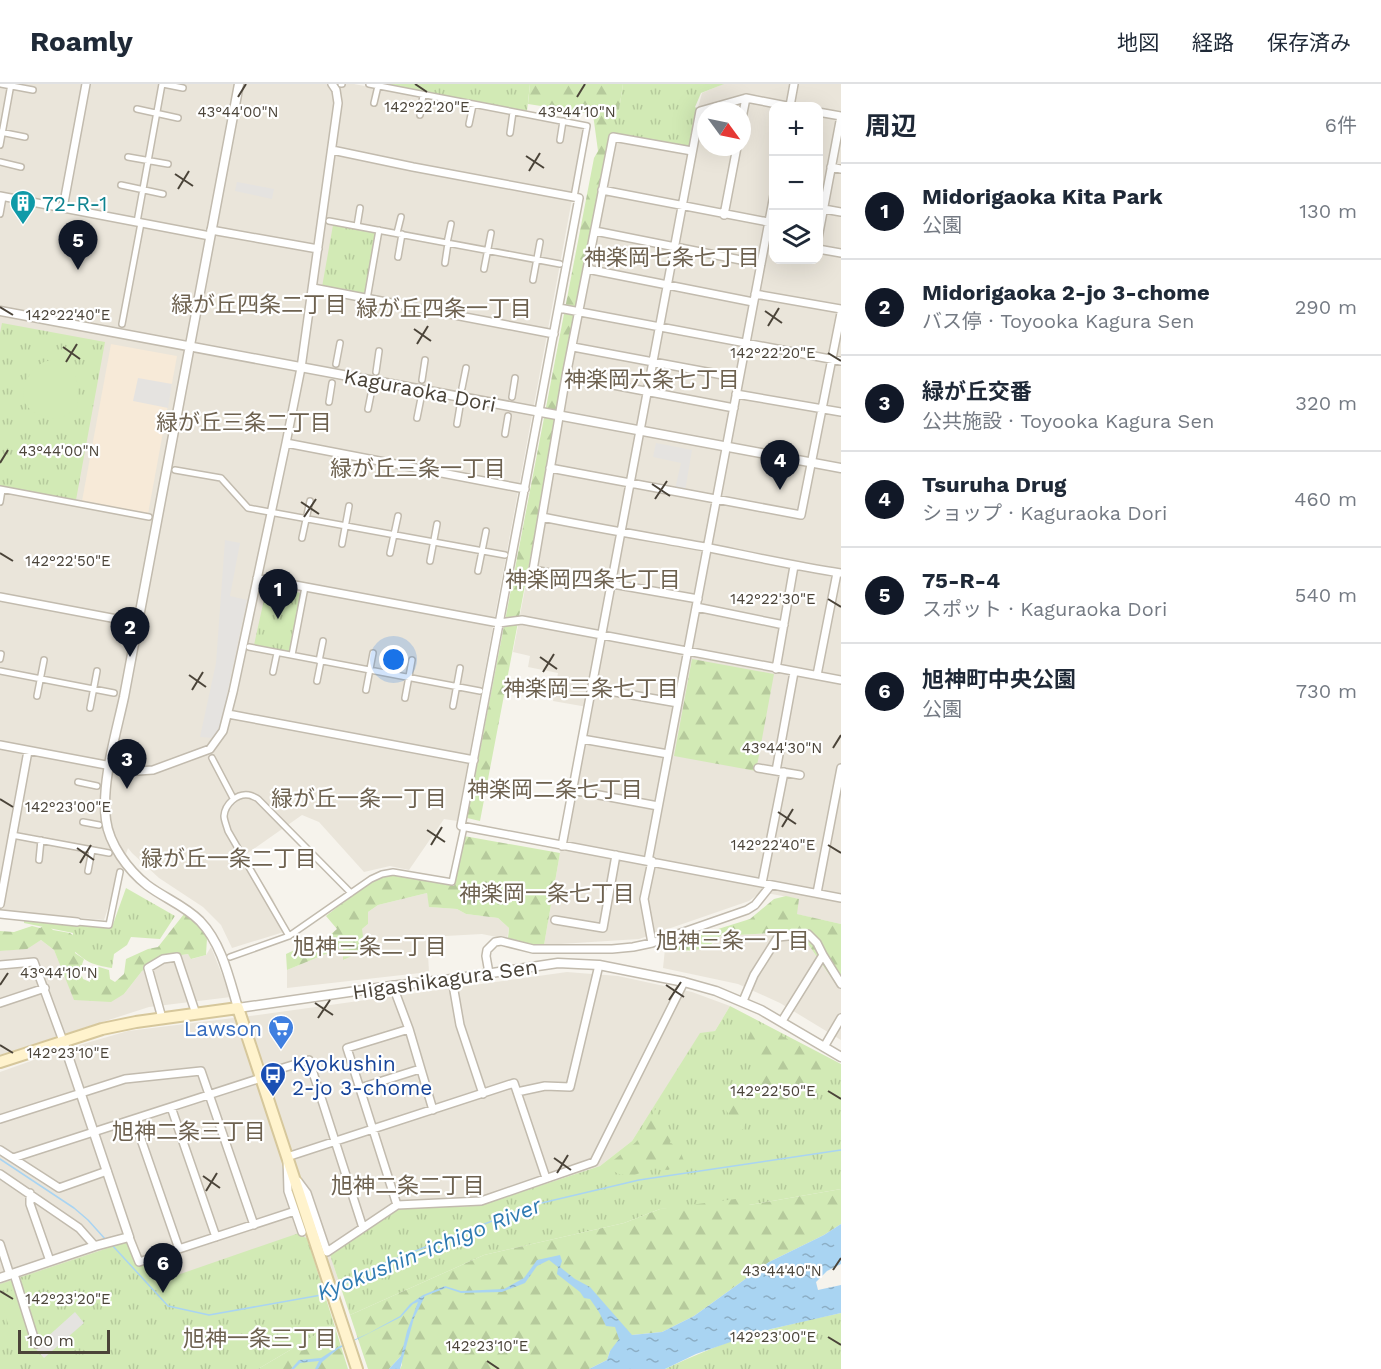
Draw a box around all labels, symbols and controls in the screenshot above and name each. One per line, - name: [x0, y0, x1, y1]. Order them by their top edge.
- text: Roamly: [30, 25, 133, 58]
- text: 地図: [1117, 30, 1159, 55]
- text: 経路: [1192, 30, 1234, 55]
- text: 保存済み: [1267, 30, 1351, 55]
- text: 142°22'20"E: [384, 98, 470, 116]
- north arrow: [697, 102, 751, 156]
- map controls: [769, 102, 823, 264]
- button: +: [769, 102, 823, 156]
- text: 43°44'00"N: [197, 103, 279, 121]
- text: 43°44'10"N: [538, 103, 616, 121]
- text: 周辺: [865, 111, 917, 141]
- text: 6件: [1325, 113, 1357, 137]
- button: −: [769, 156, 823, 210]
- text: Midorigaoka Kita Park: [922, 184, 1163, 209]
- building icon: 72-R-1: [8, 188, 38, 226]
- place label: 72-R-1: [42, 191, 108, 216]
- text: 1: [880, 199, 889, 223]
- text: 130 m: [1299, 199, 1357, 223]
- button: layers: [769, 210, 823, 264]
- text: 公園: [922, 213, 962, 237]
- pin: 5: [58, 220, 98, 270]
- district label: 神楽岡七条七丁目: [584, 245, 760, 270]
- text: Midorigaoka 2-jo 3-chome: [922, 280, 1210, 305]
- district label: 緑が丘四条二丁目: [171, 292, 347, 317]
- text: 2: [879, 295, 890, 319]
- text: 290 m: [1295, 295, 1357, 319]
- district label: 緑が丘四条一丁目: [356, 296, 532, 321]
- text: 142°22'40"E: [26, 306, 110, 324]
- text: バス停 · Toyooka Kagura Sen: [922, 309, 1194, 333]
- text: 142°22'20"E: [730, 344, 816, 362]
- street label: Kaguraoka Dori: [342, 363, 498, 417]
- district label: 神楽岡六条七丁目: [564, 367, 740, 392]
- text: 緑が丘交番: [922, 379, 1032, 404]
- text: 3: [879, 391, 890, 415]
- text: 320 m: [1295, 391, 1357, 415]
- text: 公共施設 · Toyooka Kagura Sen: [922, 409, 1214, 433]
- district label: 緑が丘三条二丁目: [156, 410, 332, 435]
- pin: 4: [760, 440, 800, 490]
- text: 43°44'00"N: [18, 442, 100, 460]
- district label: 緑が丘三条一丁目: [330, 456, 506, 481]
- text: Tsuruha Drug: [922, 472, 1066, 497]
- text: 4: [878, 487, 891, 511]
- text: 460 m: [1294, 487, 1357, 511]
- text: ショップ · Kaguraoka Dori: [922, 501, 1167, 525]
- text: 142°22'50"E: [25, 552, 111, 570]
- district label: 神楽岡四条七丁目: [505, 567, 681, 592]
- text: 75-R-4: [922, 568, 1000, 593]
- pin: 1: [258, 570, 298, 619]
- text: 5: [879, 583, 890, 607]
- text: 540 m: [1295, 583, 1357, 607]
- text: 142°22'30"E: [730, 590, 816, 608]
- text: スポット · Kaguraoka Dori: [922, 597, 1167, 621]
- pin: 2: [110, 608, 150, 657]
- your location: [379, 645, 408, 674]
- text: 旭神町中央公園: [922, 667, 1076, 692]
- district label: 神楽岡三条七丁目: [503, 676, 679, 701]
- text: 6: [878, 679, 891, 703]
- text: 730 m: [1296, 679, 1357, 703]
- text: 公園: [922, 697, 962, 721]
- text: 43°44'30"N: [742, 739, 822, 757]
- pin: 3: [108, 740, 146, 789]
- district label: 神楽岡二条七丁目: [467, 777, 643, 802]
- district label: 緑が丘一条一丁目: [271, 786, 447, 811]
- text: 142°23'00"E: [25, 798, 111, 816]
- text: 142°22'40"E: [731, 836, 815, 854]
- district label: 緑が丘一条二丁目: [141, 846, 317, 871]
- district label: 神楽岡一条七丁目: [459, 881, 635, 906]
- district label: 旭神三条一丁目: [656, 928, 810, 953]
- district label: 旭神三条二丁目: [293, 934, 447, 959]
- street label: Higashikagura Sen: [351, 954, 539, 1004]
- text: 43°44'10"N: [20, 964, 98, 982]
- supermarket icon: Lawson: [266, 1013, 296, 1051]
- place label: Lawson: [184, 1016, 262, 1041]
- text: 142°23'10"E: [27, 1044, 109, 1062]
- place label: Kyokushin 2-jo 3-chome: [292, 1051, 432, 1100]
- bus stop icon: Kyokushin 2-jo 3-chome: [258, 1060, 288, 1098]
- text: 142°22'50"E: [730, 1082, 816, 1100]
- district label: 旭神二条三丁目: [112, 1119, 266, 1144]
- district label: 旭神二条二丁目: [331, 1173, 485, 1198]
- water label: Kyokushin-ichigo River: [313, 1192, 546, 1305]
- pin: 6: [144, 1244, 182, 1293]
- text: 43°44'40"N: [742, 1262, 822, 1280]
- text: 142°23'20"E: [25, 1290, 111, 1308]
- district label: 旭神一条三丁目: [183, 1326, 337, 1351]
- scale bar: [18, 1327, 110, 1354]
- text: 142°23'00"E: [730, 1328, 816, 1346]
- text: 100 m: [27, 1331, 74, 1350]
- text: 142°23'10"E: [446, 1337, 528, 1355]

